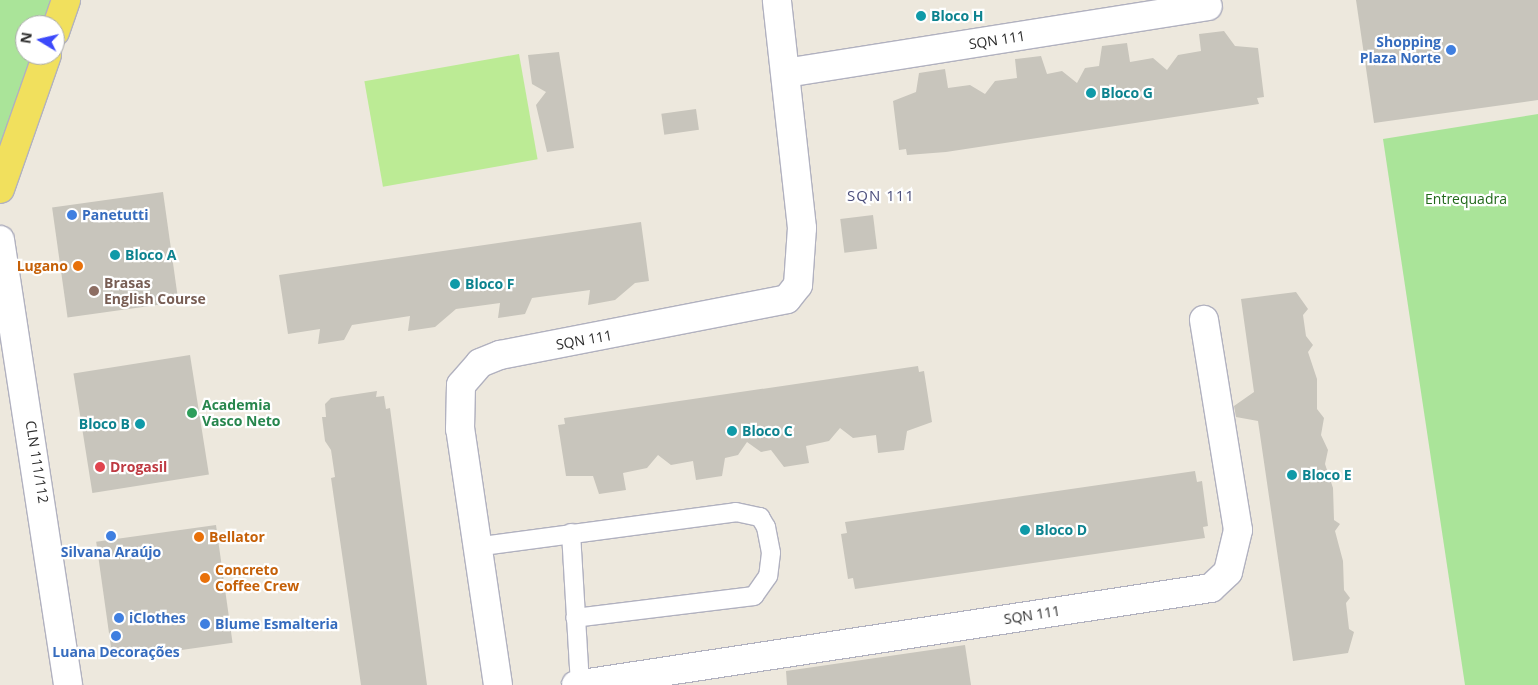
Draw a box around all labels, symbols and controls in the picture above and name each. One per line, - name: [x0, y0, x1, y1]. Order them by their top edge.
- place label: Bloco H: [931, 8, 984, 24]
- marker: Bloco H: [915, 10, 927, 22]
- north arrow: [15, 15, 65, 65]
- street label: SQN 111: [968, 27, 1026, 53]
- text: N: [15, 31, 36, 45]
- place label: Shopping Plaza Norte: [1360, 34, 1441, 66]
- marker: Shopping Plaza Norte: [1445, 44, 1457, 56]
- place label: Bloco G: [1101, 85, 1153, 101]
- marker: Bloco G: [1085, 87, 1097, 99]
- district label: SQN 111: [846, 187, 916, 205]
- park label: Entrequadra: [1425, 191, 1507, 207]
- place label: Panetutti: [82, 207, 148, 223]
- marker: Panetutti: [66, 209, 78, 221]
- place label: Bloco A: [125, 247, 177, 263]
- marker: Bloco A: [109, 249, 121, 261]
- place label: Lugano: [17, 258, 68, 274]
- marker: Lugano: [72, 260, 84, 272]
- place label: Brasas English Course: [104, 275, 206, 308]
- place label: Bloco F: [465, 276, 515, 292]
- marker: Bloco F: [449, 278, 461, 290]
- marker: Brasas English Course: [88, 285, 100, 297]
- street label: SQN 111: [555, 327, 613, 353]
- place label: Academia Vasco Neto: [202, 397, 280, 430]
- marker: Academia Vasco Neto: [186, 407, 198, 419]
- place label: Bloco B: [79, 416, 130, 432]
- marker: Bloco B: [134, 418, 146, 430]
- street label: CLN 111/112: [22, 419, 52, 505]
- place label: Bloco C: [742, 423, 793, 439]
- marker: Bloco C: [726, 425, 738, 437]
- place label: Drogasil: [110, 459, 167, 475]
- marker: Drogasil: [94, 461, 106, 473]
- place label: Bloco E: [1302, 467, 1352, 483]
- marker: Bloco E: [1286, 469, 1298, 481]
- place label: Bloco D: [1035, 522, 1087, 538]
- marker: Bloco D: [1019, 524, 1031, 536]
- place label: Bellator: [209, 529, 265, 545]
- marker: Silvana Araújo: [105, 530, 117, 542]
- marker: Bellator: [193, 531, 205, 543]
- place label: Silvana Araújo: [61, 544, 161, 560]
- place label: Concreto Coffee Crew: [215, 562, 299, 594]
- marker: Concreto Coffee Crew: [199, 572, 211, 584]
- street label: SQN 111: [1003, 602, 1061, 628]
- place label: iClothes: [129, 610, 186, 626]
- marker: iClothes: [113, 612, 125, 624]
- place label: Blume Esmalteria: [215, 616, 338, 632]
- marker: Blume Esmalteria: [199, 618, 211, 630]
- marker: Luana Decorações: [110, 630, 122, 642]
- place label: Luana Decorações: [52, 644, 180, 660]

